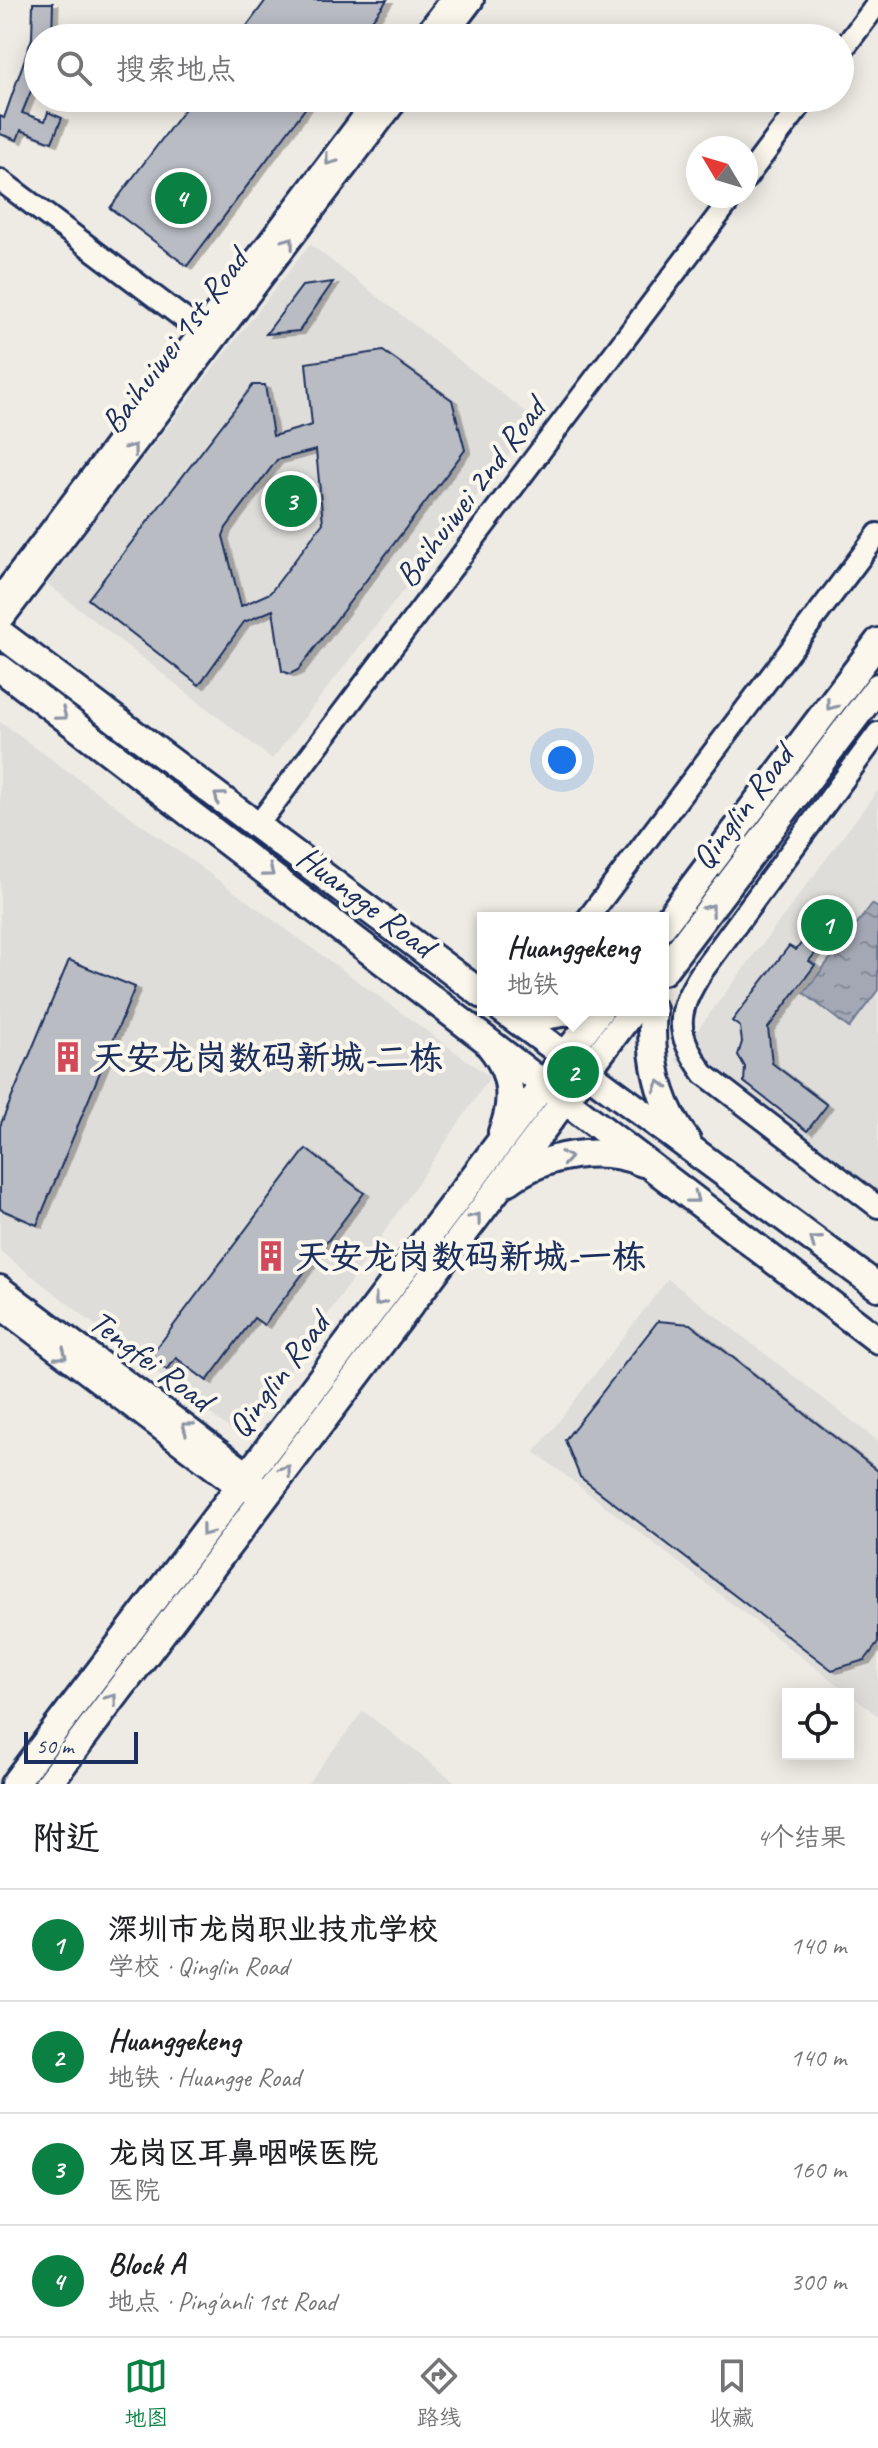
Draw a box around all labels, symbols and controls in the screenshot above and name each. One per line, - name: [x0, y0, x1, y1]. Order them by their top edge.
- search box: [24, 24, 854, 112]
- icon: search: [52, 46, 96, 90]
- text: 搜索地点: [116, 50, 236, 88]
- north arrow: [686, 136, 758, 208]
- one-way arrow: [325, 151, 340, 166]
- pin: 4: [155, 168, 207, 228]
- street label: Baihuiwei 1st Road: [91, 236, 260, 442]
- one-way arrow: [280, 236, 294, 251]
- street label: Baihuiwei 2nd Road: [385, 385, 558, 595]
- one-way arrow: [122, 443, 136, 458]
- pin: 3: [265, 471, 317, 531]
- one-way arrow: [826, 696, 840, 710]
- one-way arrow: [53, 705, 68, 719]
- street label: Qinglin Road: [681, 732, 806, 878]
- your location: [542, 740, 582, 780]
- one-way arrow: [213, 792, 228, 807]
- street label: Huangge Road: [289, 835, 447, 969]
- one-way arrow: [260, 863, 275, 877]
- pin: 1: [801, 895, 853, 955]
- one-way arrow: [700, 903, 715, 918]
- popup: [477, 912, 669, 1016]
- text: Huanggekeng: [507, 928, 639, 966]
- text: 地铁: [507, 968, 559, 1001]
- place label: 天安龙岗数码新城-二栋: [92, 1036, 443, 1079]
- building icon: 天安龙岗数码新城-二栋: [51, 1040, 85, 1074]
- pin: 2: [547, 1042, 599, 1102]
- one-way arrow: [653, 1080, 669, 1093]
- one-way arrow: [559, 1150, 573, 1167]
- one-way arrow: [685, 1188, 700, 1202]
- one-way arrow: [467, 1212, 481, 1227]
- place label: 天安龙岗数码新城-一栋: [295, 1235, 646, 1278]
- one-way arrow: [809, 1236, 824, 1250]
- building icon: 天安龙岗数码新城-一栋: [254, 1239, 288, 1273]
- one-way arrow: [375, 1292, 389, 1307]
- street label: Tengfei Road: [81, 1300, 225, 1423]
- street label: Qinglin Road: [217, 1300, 342, 1446]
- one-way arrow: [53, 1346, 68, 1360]
- one-way arrow: [181, 1422, 196, 1436]
- one-way arrow: [276, 1464, 290, 1479]
- one-way arrow: [201, 1522, 215, 1537]
- map controls: [782, 1688, 854, 1760]
- button: locate: [782, 1688, 854, 1760]
- one-way arrow: [102, 1694, 116, 1708]
- scale bar: [24, 1728, 138, 1764]
- text: 50 m: [36, 1732, 73, 1760]
- text: 附近: [32, 1816, 100, 1859]
- text: 4个结果: [756, 1821, 846, 1854]
- text: 深圳市龙岗职业技术学校: [108, 1910, 438, 1948]
- text: 1: [52, 1929, 64, 1962]
- text: 140 m: [790, 1929, 846, 1962]
- text: 学校 · Qinglin Road: [108, 1950, 289, 1983]
- text: Huanggekeng: [108, 2021, 240, 2059]
- text: 2: [52, 2041, 64, 2074]
- text: 140 m: [790, 2041, 846, 2074]
- text: 地铁 · Huangge Road: [108, 2061, 301, 2094]
- text: 龙岗区耳鼻咽喉医院: [108, 2134, 378, 2172]
- text: 3: [52, 2153, 64, 2186]
- text: 160 m: [790, 2153, 846, 2186]
- text: 医院: [108, 2174, 160, 2207]
- text: Block A: [108, 2245, 185, 2283]
- text: 4: [52, 2265, 64, 2298]
- text: 300 m: [790, 2265, 846, 2298]
- text: 地点 · Ping'anli 1st Road: [108, 2285, 336, 2318]
- tab: 地图: [124, 2354, 168, 2432]
- tab: 路线: [417, 2354, 461, 2432]
- tab: 收藏: [710, 2354, 754, 2432]

